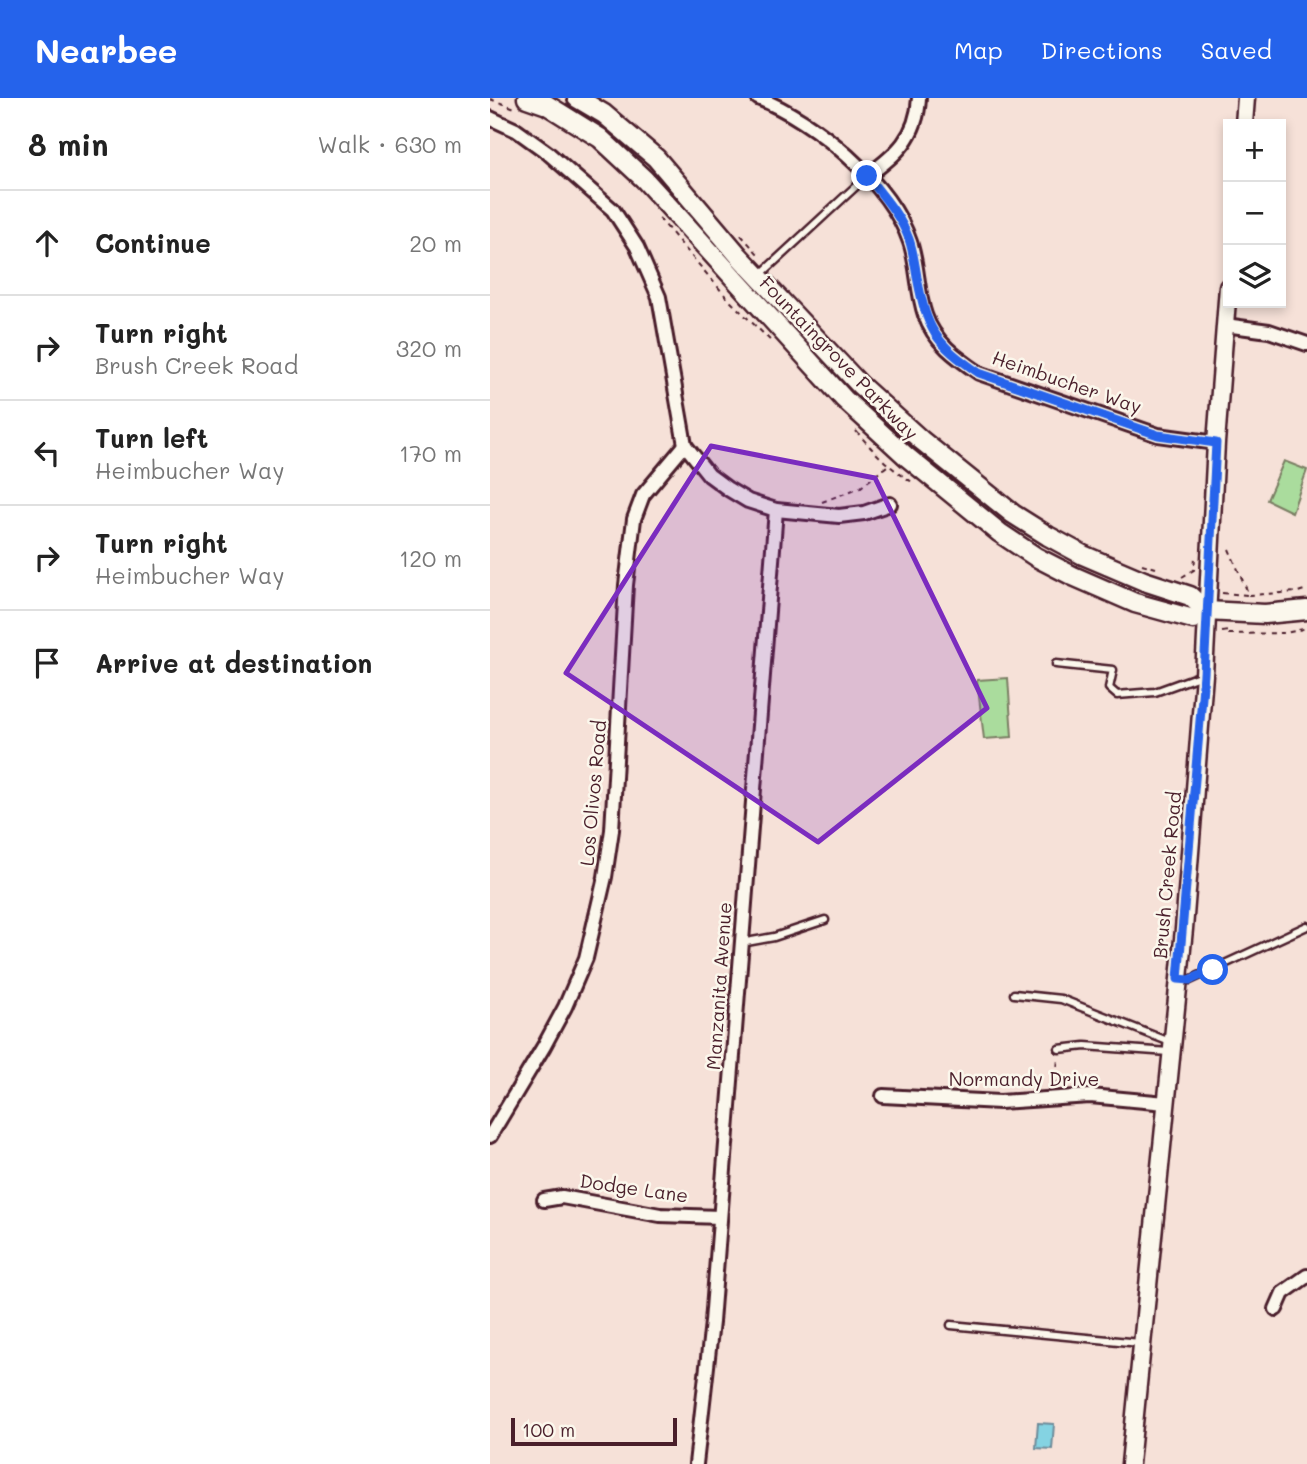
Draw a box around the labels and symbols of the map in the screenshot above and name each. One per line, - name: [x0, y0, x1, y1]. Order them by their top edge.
- route end: [851, 160, 882, 191]
- street label: Fountaingrove Parkway: [754, 270, 924, 445]
- street label: Heimbucher Way: [989, 344, 1145, 419]
- street label: Los Olivos Road: [574, 719, 611, 867]
- street label: Brush Creek Road: [1147, 790, 1186, 960]
- street label: Manzanita Avenue: [700, 901, 737, 1071]
- route start: [1197, 954, 1228, 985]
- street label: Normandy Drive: [949, 1066, 1099, 1091]
- street label: Dodge Lane: [578, 1168, 690, 1207]
- scale bar: [511, 1415, 677, 1447]

